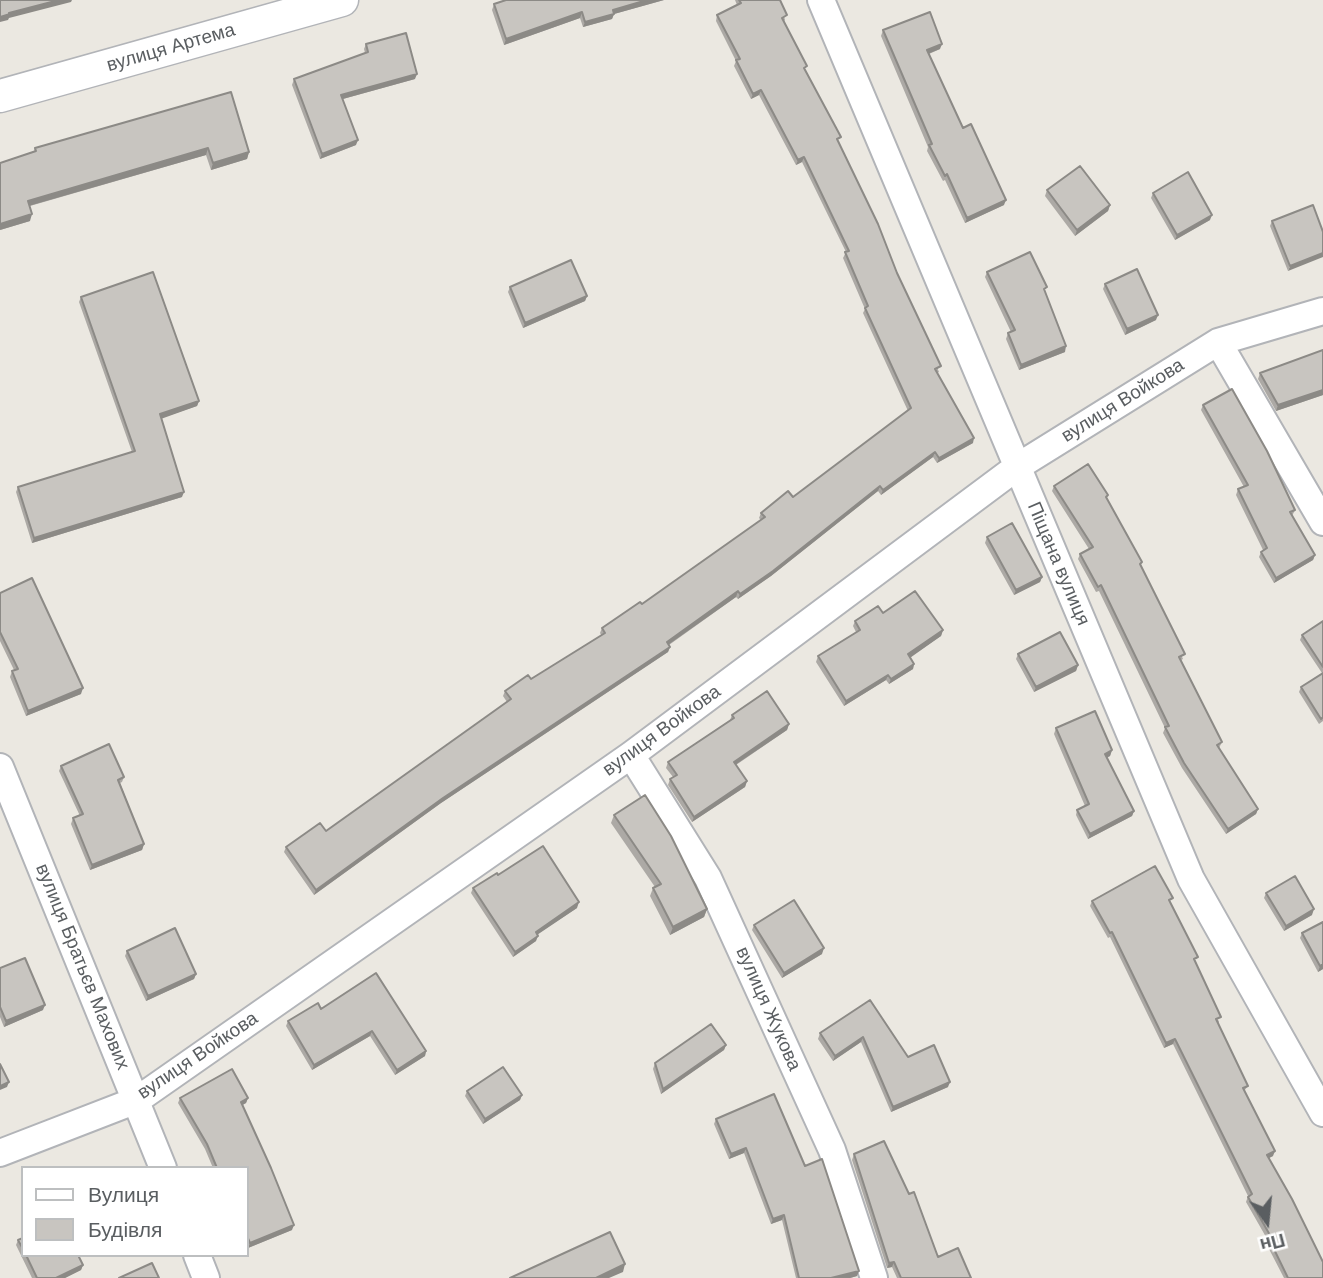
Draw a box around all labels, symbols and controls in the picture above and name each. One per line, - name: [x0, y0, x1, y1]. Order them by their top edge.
- street label: вулиця Артема: [104, 19, 238, 77]
- street label: вулиця Войкова: [1057, 354, 1189, 448]
- street label: Піщана вулиця: [1022, 499, 1094, 629]
- street label: вулиця Войкова: [599, 681, 725, 781]
- street label: вулиця Братьєв Махових: [30, 861, 134, 1073]
- street label: вулиця Жукова: [730, 943, 806, 1075]
- street label: вулиця Войкова: [133, 1007, 263, 1105]
- legend: [21, 1166, 248, 1257]
- text: Вулиця: [88, 1183, 159, 1206]
- north arrow: [1232, 1187, 1302, 1257]
- text: Будівля: [88, 1218, 162, 1241]
- text: Пн: [1258, 1229, 1287, 1256]

